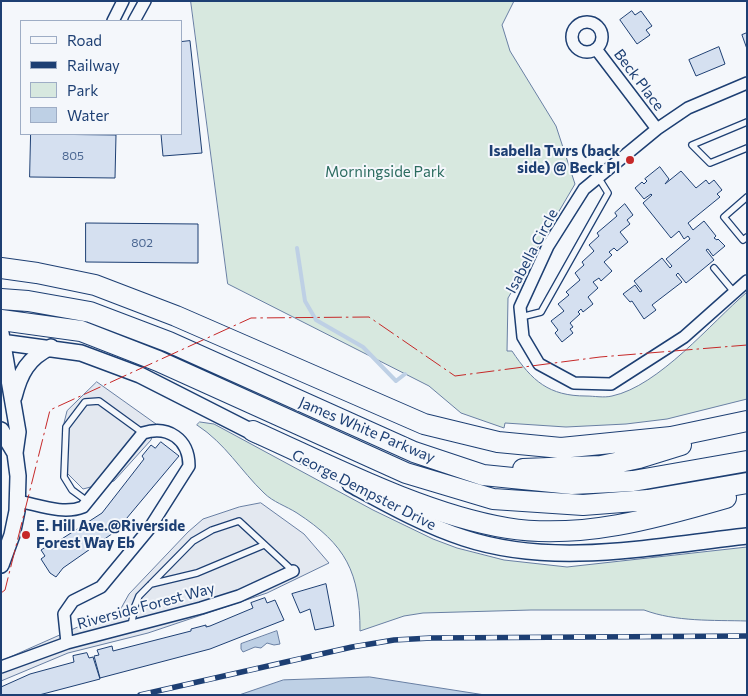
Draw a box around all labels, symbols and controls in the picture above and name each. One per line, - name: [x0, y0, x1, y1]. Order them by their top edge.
- legend: [20, 20, 182, 135]
- text: Road: [67, 31, 102, 49]
- street label: Beck Place: [610, 46, 668, 114]
- text: Railway: [67, 56, 120, 74]
- text: Park: [67, 81, 98, 99]
- text: Water: [67, 106, 109, 124]
- place label: Isabella Twrs (back side) @ Beck Pl: [489, 142, 620, 177]
- house number: 805: [62, 149, 84, 163]
- marker: Isabella Twrs (back side) @ Beck Pl: [624, 154, 636, 166]
- park label: Morningside Park: [325, 163, 445, 181]
- street label: Isabella Circle: [502, 206, 562, 296]
- house number: 802: [131, 236, 153, 250]
- street label: James White Parkway: [296, 393, 438, 467]
- street label: George Dempster Drive: [289, 446, 439, 534]
- place label: E. Hill Ave.@Riverside Forest Way Eb: [36, 517, 185, 552]
- marker: E. Hill Ave.@Riverside Forest Way Eb: [20, 529, 32, 541]
- street label: Riverside Forest Way: [75, 579, 217, 633]

